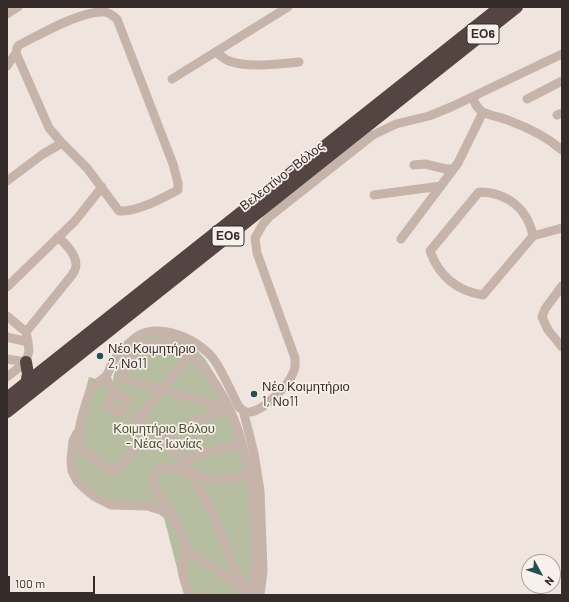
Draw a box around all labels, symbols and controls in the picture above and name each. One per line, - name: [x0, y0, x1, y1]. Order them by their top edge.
- road number: ΕΟ6: [467, 24, 499, 44]
- street label: Βελεστίνο - Βόλος: [237, 138, 327, 214]
- road number: ΕΟ6: [212, 226, 244, 246]
- place label: Νέο Κοιμητήριο 2, Νο11: [108, 341, 196, 372]
- marker: Νέο Κοιμητήριο 2, Νο11: [95, 351, 105, 361]
- place label: Νέο Κοιμητήριο 1, Νο11: [262, 379, 350, 410]
- marker: Νέο Κοιμητήριο 1, Νο11: [249, 389, 259, 399]
- park label: Κοιμητήριο Βόλου - Νέας Ιωνίας: [113, 421, 215, 452]
- north arrow: [521, 554, 561, 594]
- scale bar: [10, 568, 97, 594]
- text: N: [542, 574, 557, 588]
- text: 100 m: [15, 576, 45, 590]

